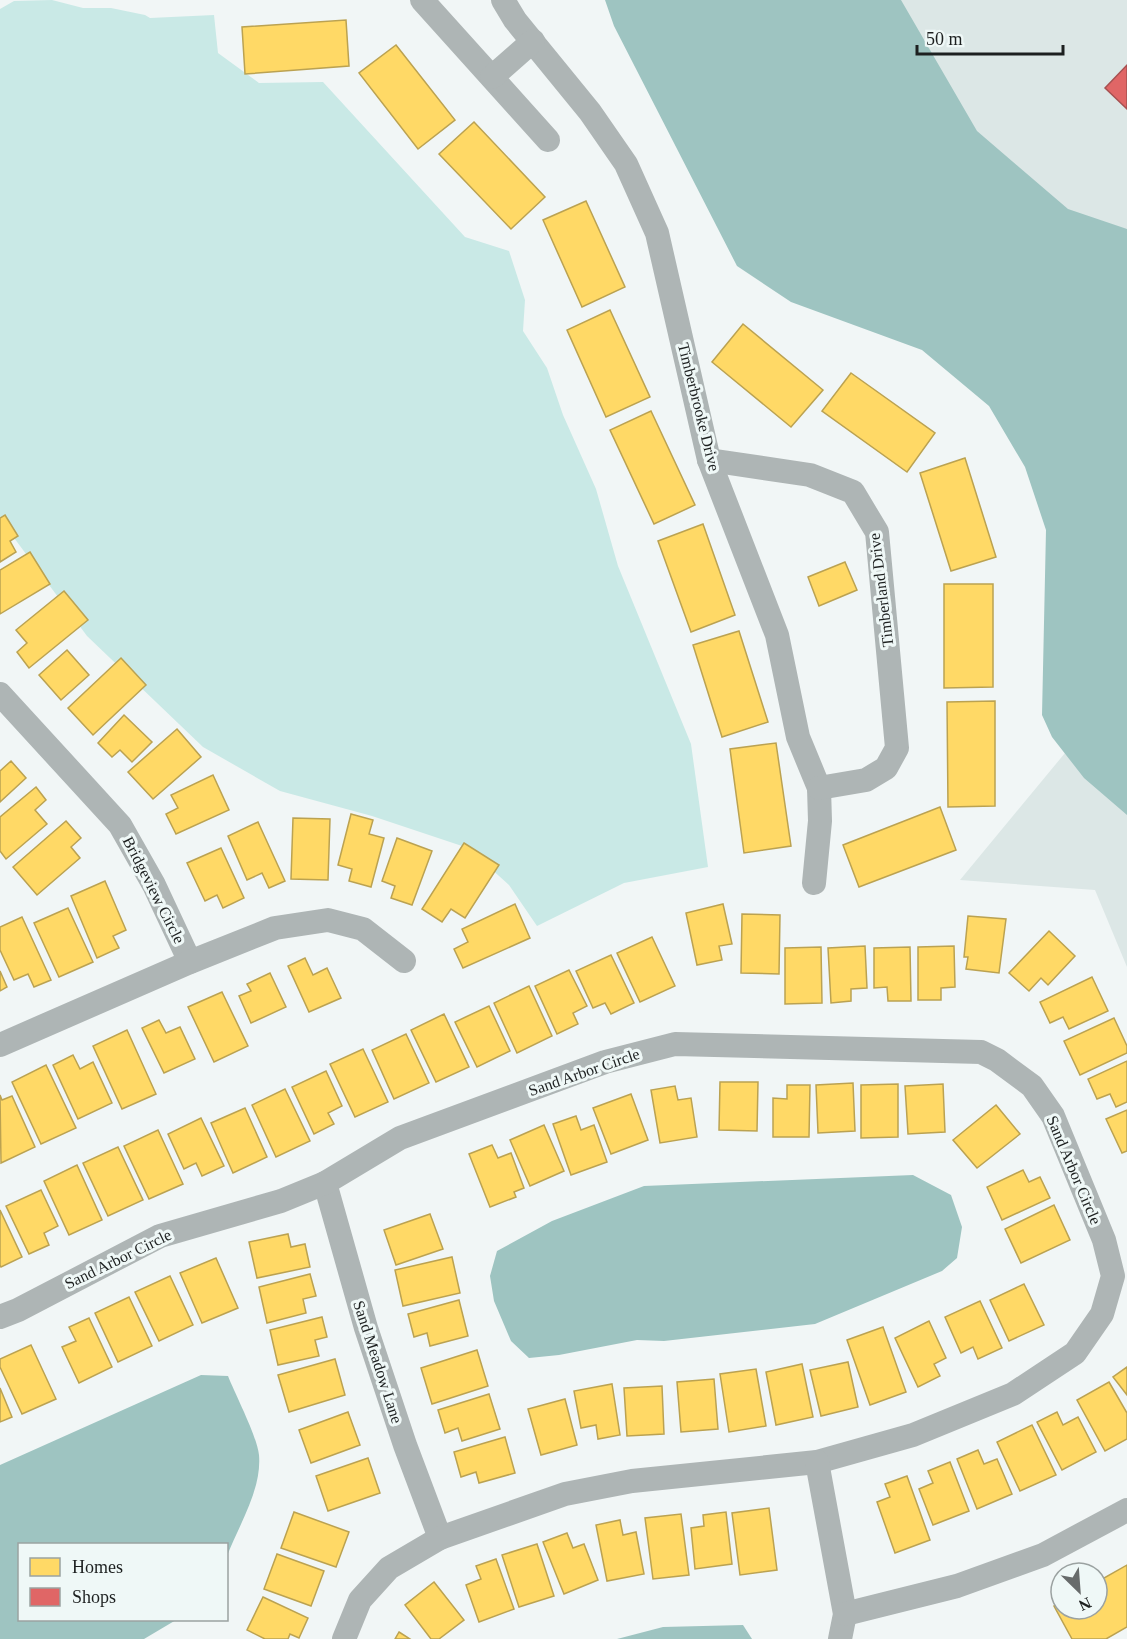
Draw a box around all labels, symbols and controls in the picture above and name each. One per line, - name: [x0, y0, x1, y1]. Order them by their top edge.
- scale bar: [917, 18, 1062, 56]
- text: 50 m: [926, 29, 963, 49]
- street label: Timberbrooke Drive: [675, 341, 723, 473]
- street label: Timberland Drive: [866, 532, 896, 648]
- street label: Bridgeview Circle: [119, 834, 188, 947]
- street label: Sand Arbor Circle: [526, 1045, 642, 1099]
- street label: Sand Arbor Circle: [1043, 1113, 1105, 1227]
- street label: Sand Arbor Circle: [62, 1226, 174, 1292]
- street label: Sand Meadow Lane: [350, 1299, 406, 1425]
- legend: [18, 1543, 228, 1621]
- text: Homes: [72, 1557, 123, 1577]
- north arrow: [1049, 1561, 1109, 1621]
- text: Shops: [72, 1587, 116, 1607]
- text: N: [1076, 1594, 1094, 1614]

